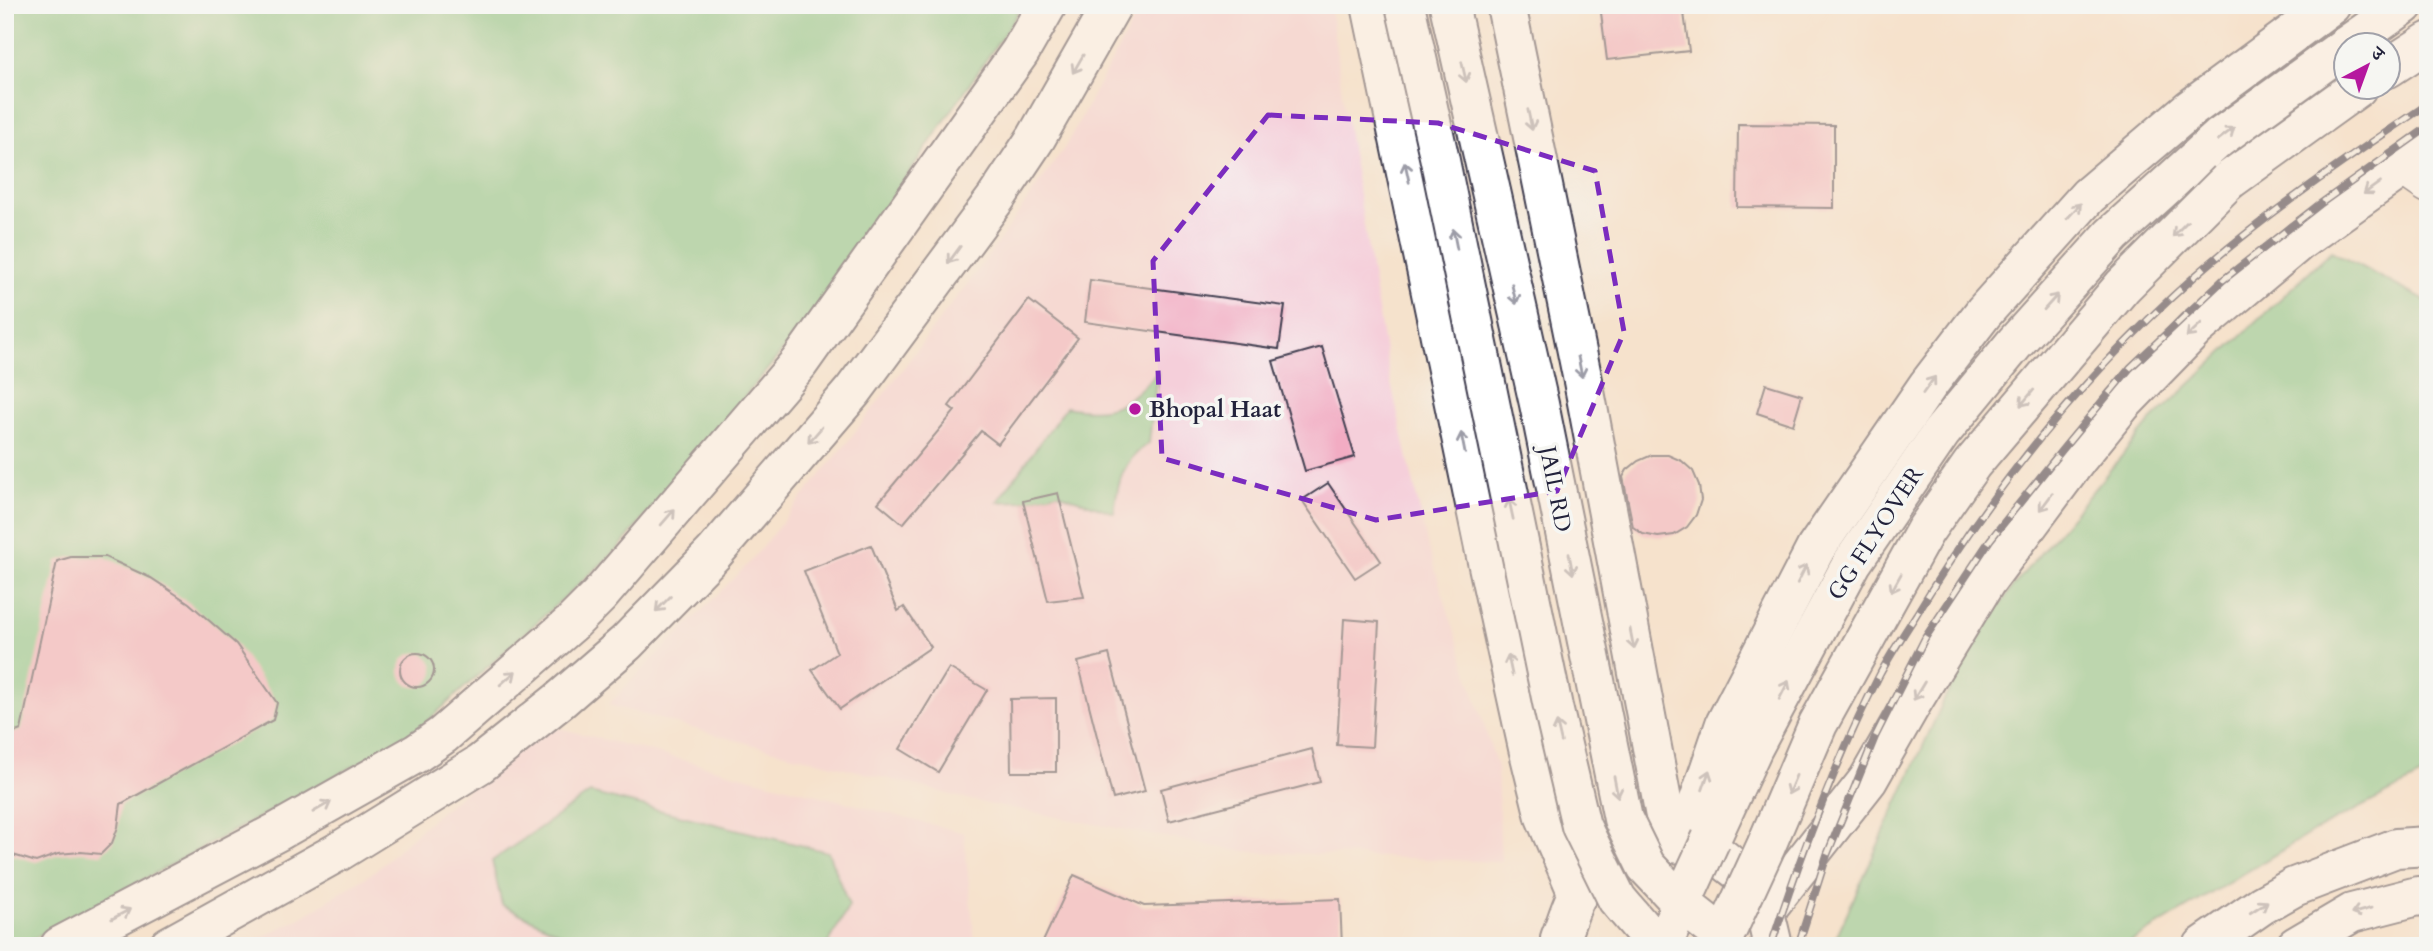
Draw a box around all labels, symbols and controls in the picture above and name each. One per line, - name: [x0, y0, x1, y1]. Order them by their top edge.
- north arrow: [2332, 32, 2402, 102]
- text: उ: [2364, 40, 2391, 68]
- one-way arrow: [1071, 54, 1085, 74]
- one-way arrow: [1457, 60, 1471, 83]
- one-way arrow: [1523, 108, 1537, 131]
- one-way arrow: [2216, 127, 2235, 142]
- one-way arrow: [1400, 161, 1414, 184]
- one-way arrow: [2363, 181, 2382, 195]
- one-way arrow: [2066, 202, 2082, 220]
- one-way arrow: [2172, 221, 2189, 238]
- one-way arrow: [1448, 228, 1462, 251]
- one-way arrow: [947, 245, 961, 264]
- one-way arrow: [1507, 282, 1521, 305]
- one-way arrow: [2043, 294, 2060, 311]
- one-way arrow: [2186, 322, 2203, 339]
- one-way arrow: [1574, 355, 1588, 378]
- one-way arrow: [1921, 376, 1936, 395]
- one-way arrow: [2019, 388, 2035, 406]
- place label: Bhopal Haat: [1149, 394, 1281, 425]
- marker: Bhopal Haat: [1127, 401, 1143, 417]
- one-way arrow: [807, 426, 823, 444]
- one-way arrow: [1455, 432, 1469, 455]
- street label: JAIL RD: [1531, 441, 1579, 535]
- street label: GG FLYOVER: [1821, 460, 1930, 606]
- one-way arrow: [2038, 492, 2053, 511]
- one-way arrow: [1504, 498, 1518, 521]
- one-way arrow: [660, 509, 676, 527]
- one-way arrow: [1565, 552, 1578, 575]
- one-way arrow: [1796, 564, 1809, 585]
- one-way arrow: [1889, 572, 1902, 593]
- one-way arrow: [655, 596, 672, 613]
- one-way arrow: [1625, 627, 1639, 649]
- one-way arrow: [1503, 654, 1516, 677]
- one-way arrow: [499, 670, 517, 686]
- one-way arrow: [1777, 680, 1791, 700]
- one-way arrow: [1912, 680, 1926, 700]
- one-way arrow: [1552, 721, 1565, 744]
- one-way arrow: [1701, 769, 1713, 791]
- one-way arrow: [1785, 774, 1798, 795]
- one-way arrow: [1610, 775, 1624, 798]
- one-way arrow: [311, 800, 331, 814]
- one-way arrow: [2249, 900, 2268, 915]
- one-way arrow: [2351, 905, 2373, 918]
- one-way arrow: [110, 907, 131, 921]

